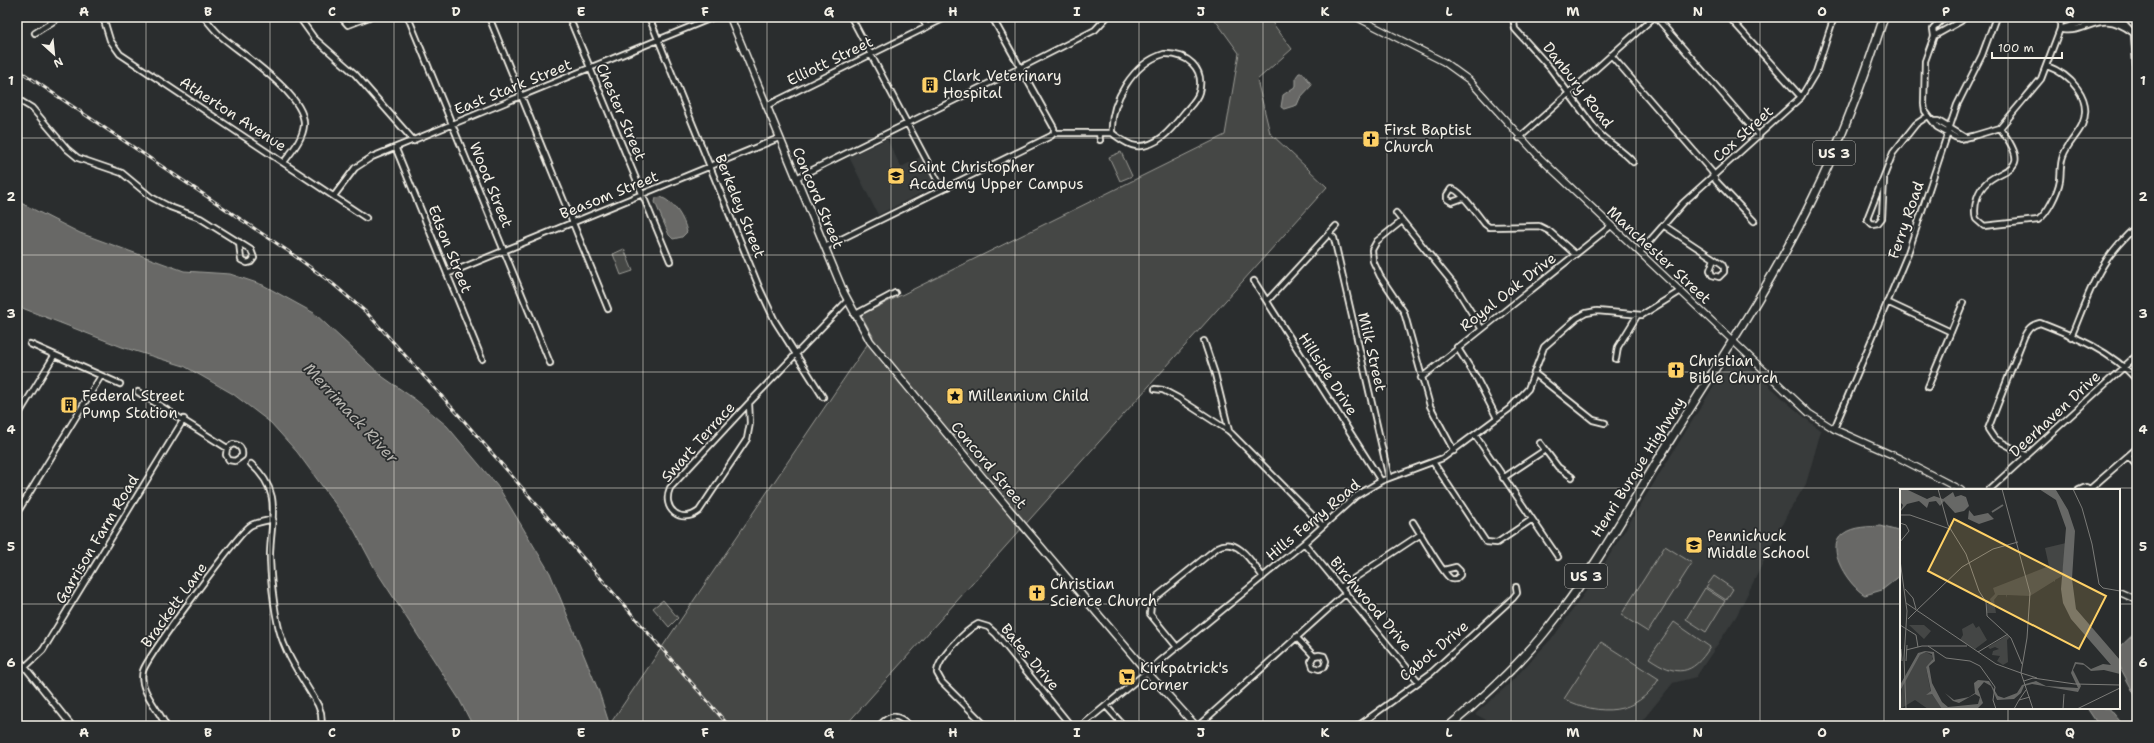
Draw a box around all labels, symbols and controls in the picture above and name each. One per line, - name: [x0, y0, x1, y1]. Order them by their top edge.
- text: A: [79, 3, 89, 20]
- text: B: [204, 3, 212, 20]
- text: C: [328, 3, 336, 20]
- text: D: [451, 3, 461, 20]
- text: E: [577, 3, 586, 20]
- text: F: [701, 3, 709, 20]
- text: G: [824, 3, 835, 20]
- text: H: [948, 3, 958, 20]
- text: I: [1073, 3, 1081, 20]
- text: J: [1197, 3, 1205, 20]
- text: K: [1321, 3, 1330, 20]
- text: L: [1445, 3, 1453, 20]
- text: M: [1566, 3, 1580, 20]
- text: N: [1693, 3, 1703, 20]
- text: O: [1817, 3, 1827, 20]
- text: P: [1942, 3, 1950, 20]
- text: Q: [2065, 3, 2075, 20]
- street label: Elliott Street: [784, 32, 876, 90]
- north arrow: [34, 34, 74, 74]
- scale bar: [1992, 34, 2062, 60]
- street label: Danbury Road: [1538, 38, 1618, 132]
- text: 100 m: [1998, 40, 2034, 56]
- text: N: [51, 54, 66, 71]
- street label: East Stark Street: [451, 54, 575, 120]
- street label: Chester Street: [591, 60, 651, 164]
- place label: Clark Veterinary Hospital: [943, 66, 1062, 103]
- text: 1: [8, 72, 14, 89]
- street label: Atherton Avenue: [176, 72, 290, 156]
- text: 1: [2140, 72, 2146, 89]
- building icon: Clark Veterinary Hospital: [920, 75, 940, 95]
- street label: Cox Street: [1708, 102, 1778, 166]
- place label: First Baptist Church: [1384, 120, 1472, 157]
- church icon: First Baptist Church: [1361, 129, 1381, 149]
- street label: Wood Street: [465, 139, 517, 231]
- road number: US 3: [1813, 141, 1855, 165]
- street label: Concord Street: [788, 144, 848, 252]
- street label: Berkeley Street: [710, 151, 770, 261]
- place label: Saint Christopher Academy Upper Campus: [909, 157, 1084, 194]
- street label: Beasom Street: [557, 166, 661, 224]
- school or university icon: Saint Christopher Academy Upper Campus: [886, 166, 906, 186]
- street label: Ferry Road: [1883, 178, 1929, 261]
- text: 2: [6, 188, 16, 205]
- text: 2: [2138, 188, 2148, 205]
- street label: Edson Street: [423, 202, 477, 296]
- street label: Manchester Street: [1603, 202, 1715, 308]
- street label: Royal Oak Drive: [1456, 248, 1560, 336]
- text: 3: [6, 305, 16, 322]
- text: 3: [2138, 305, 2148, 322]
- street label: Milk Street: [1353, 310, 1391, 394]
- street label: Hillside Drive: [1294, 329, 1362, 419]
- place label: Christian Bible Church: [1689, 351, 1778, 388]
- water label: Merrimack River: [299, 358, 403, 468]
- church icon: Christian Bible Church: [1666, 360, 1686, 380]
- street label: Deerhaven Drive: [2005, 366, 2105, 462]
- place label: Federal Street Pump Station: [82, 386, 185, 423]
- place icon: Millennium Child: [945, 386, 965, 406]
- place label: Millennium Child: [968, 386, 1089, 406]
- street label: Henri Burque Highway: [1587, 393, 1689, 541]
- building icon: Federal Street Pump Station: [59, 395, 79, 415]
- street label: Swart Terrace: [657, 398, 739, 486]
- street label: Concord Street: [947, 417, 1031, 513]
- text: 4: [6, 421, 16, 438]
- text: 4: [2138, 421, 2148, 438]
- street label: Garrison Farm Road: [51, 470, 144, 607]
- street label: Hills Ferry Road: [1262, 474, 1365, 565]
- inset map: [1900, 489, 2120, 709]
- place label: Pennichuck Middle School: [1707, 526, 1810, 563]
- school or university icon: Pennichuck Middle School: [1684, 535, 1704, 555]
- text: 5: [7, 538, 15, 555]
- text: 5: [2139, 538, 2147, 555]
- street label: Birchwood Drive: [1325, 552, 1417, 656]
- street label: Brackett Lane: [136, 558, 212, 652]
- road number: US 3: [1565, 564, 1607, 588]
- place label: Christian Science Church: [1050, 574, 1157, 611]
- church icon: Christian Science Church: [1027, 583, 1047, 603]
- street label: Cabot Drive: [1395, 616, 1473, 686]
- street label: Bates Drive: [996, 619, 1064, 695]
- text: 6: [6, 654, 16, 671]
- text: 6: [2138, 654, 2148, 671]
- place label: Kirkpatrick's Corner: [1140, 658, 1229, 695]
- supermarket icon: Kirkpatrick's Corner: [1117, 667, 1137, 687]
- text: A: [79, 724, 89, 741]
- text: B: [204, 724, 212, 741]
- text: C: [328, 724, 336, 741]
- text: D: [451, 724, 461, 741]
- text: E: [577, 724, 586, 741]
- text: F: [701, 724, 709, 741]
- text: G: [824, 724, 835, 741]
- text: H: [948, 724, 958, 741]
- text: I: [1073, 724, 1081, 741]
- text: J: [1197, 724, 1205, 741]
- text: K: [1321, 724, 1330, 741]
- text: L: [1445, 724, 1453, 741]
- text: M: [1566, 724, 1580, 741]
- text: N: [1693, 724, 1703, 741]
- text: O: [1817, 724, 1827, 741]
- text: P: [1942, 724, 1950, 741]
- text: Q: [2065, 724, 2075, 741]

